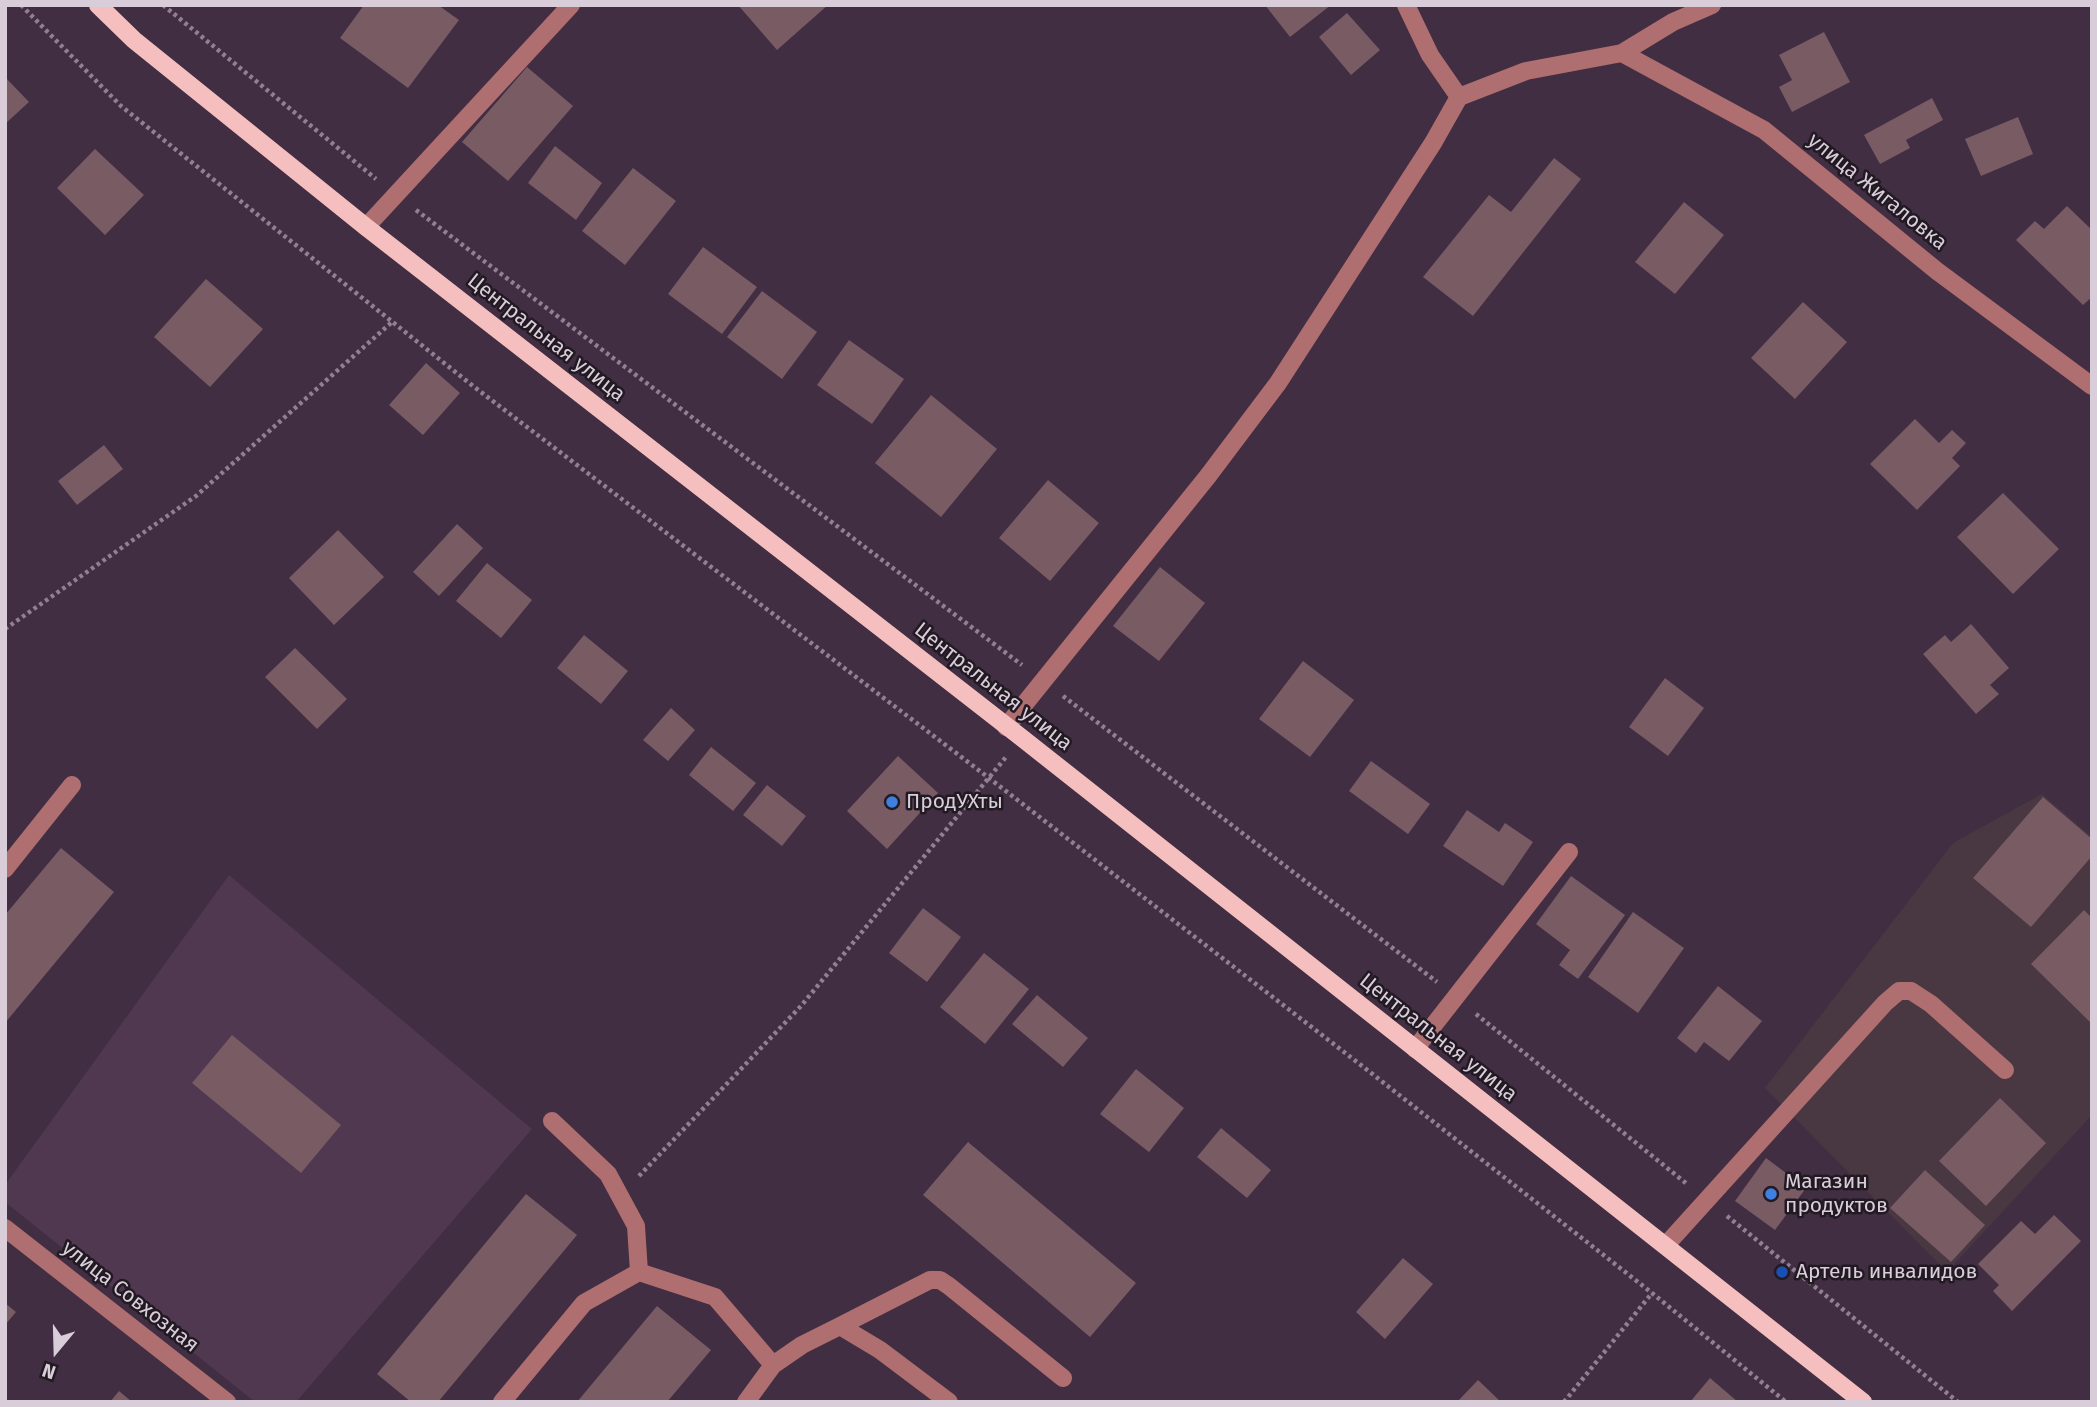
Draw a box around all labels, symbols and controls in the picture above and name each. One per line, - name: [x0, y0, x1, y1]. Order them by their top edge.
- street label: улица Жигаловка: [1802, 128, 1952, 256]
- street label: Центральная улица: [462, 269, 630, 407]
- street label: Центральная улица: [909, 618, 1077, 756]
- place label: ПродУХты: [906, 789, 1003, 815]
- marker: ПродУХты: [884, 794, 900, 810]
- street label: Центральная улица: [1354, 969, 1522, 1107]
- place label: Магазин продуктов: [1785, 1169, 1888, 1219]
- marker: Магазин продуктов: [1763, 1186, 1779, 1202]
- street label: улица Совхозная: [56, 1236, 204, 1358]
- place label: Артель инвалидов: [1796, 1259, 1977, 1285]
- marker: Артель инвалидов: [1774, 1264, 1790, 1280]
- north arrow: [21, 1316, 91, 1386]
- text: N: [39, 1358, 59, 1384]

